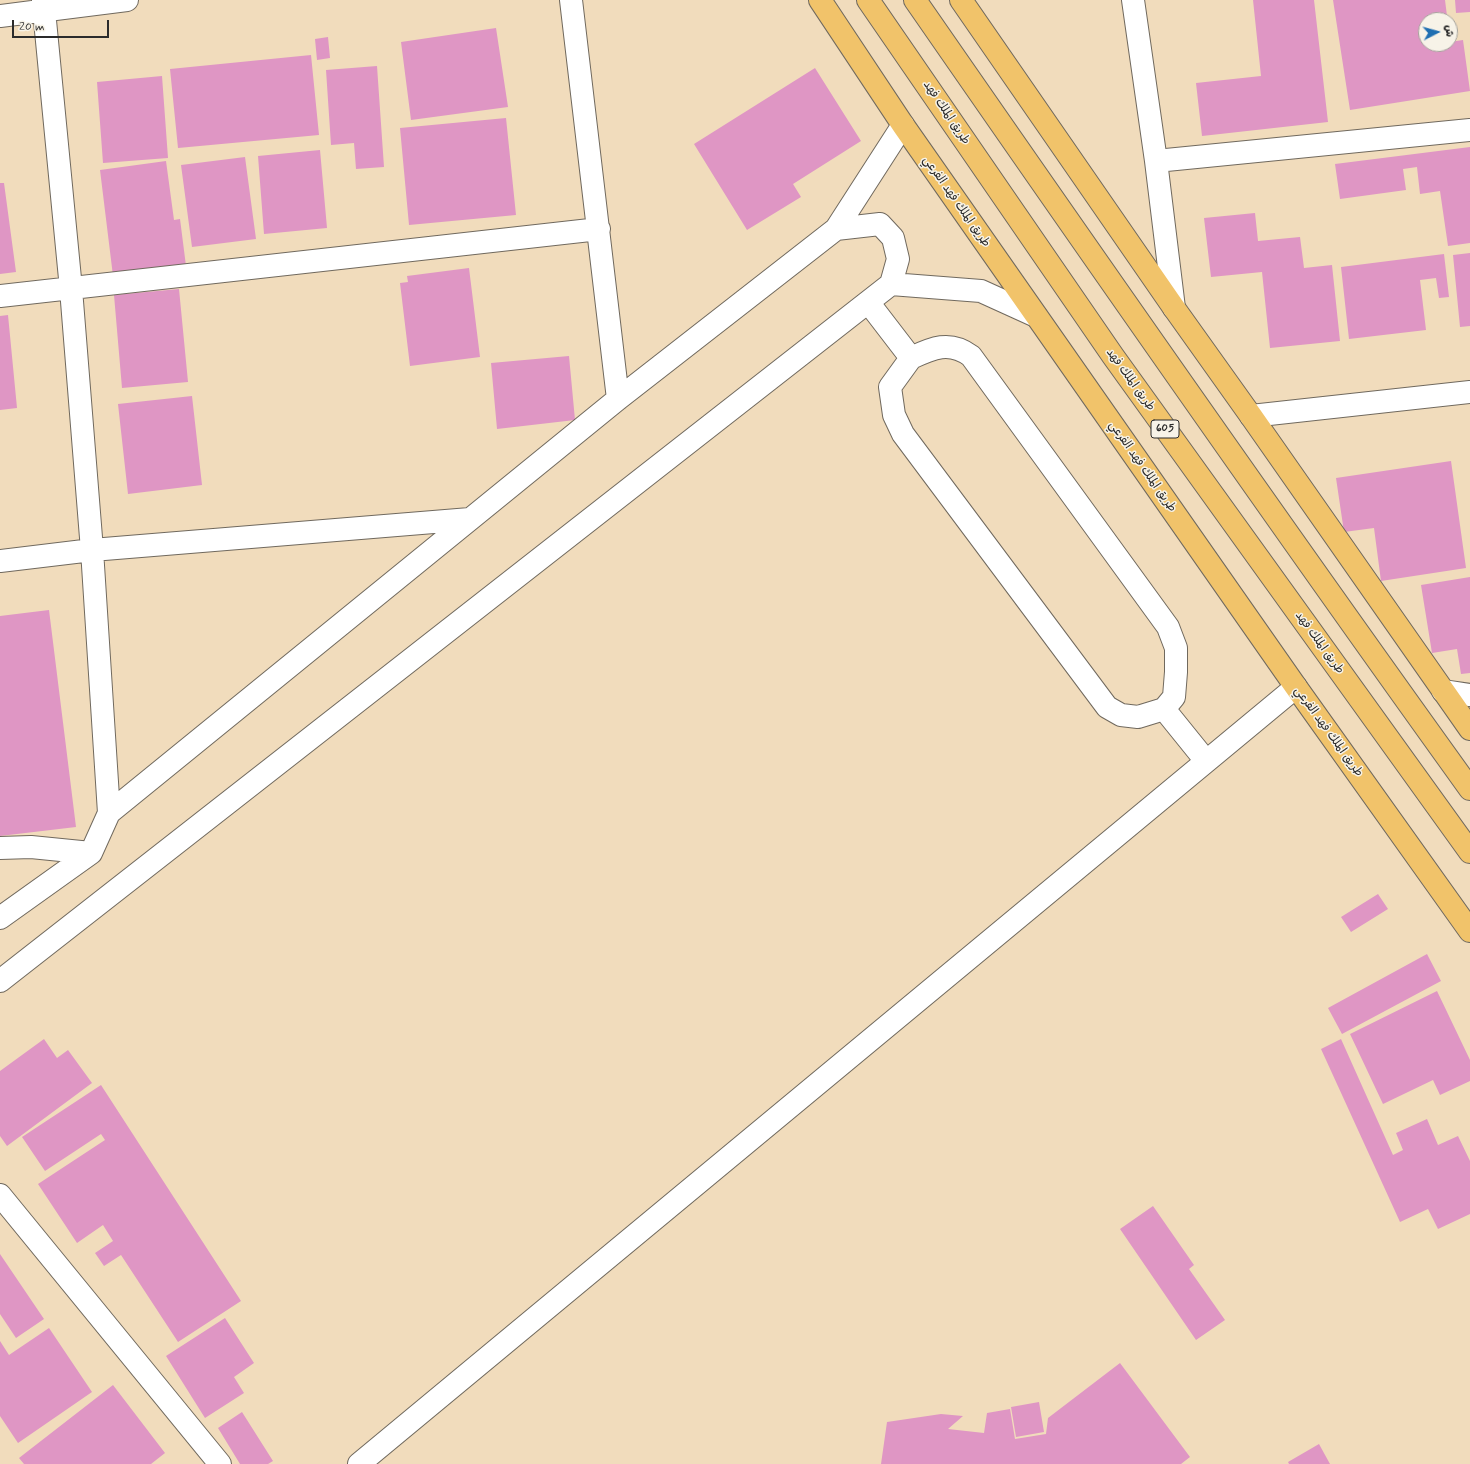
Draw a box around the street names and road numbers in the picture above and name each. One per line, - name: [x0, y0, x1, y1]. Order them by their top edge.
- street label: طريق الملك فهد: [919, 78, 973, 148]
- street label: طريق الملك فهد الفرعي: [919, 154, 993, 250]
- street label: طريق الملك فهد: [1102, 346, 1158, 414]
- street label: طريق الملك فهد الفرعي: [1105, 419, 1179, 515]
- road number: 605: [1151, 420, 1179, 438]
- street label: طريق الملك فهد: [1291, 609, 1347, 677]
- street label: طريق الملك فهد الفرعي: [1291, 684, 1365, 780]

